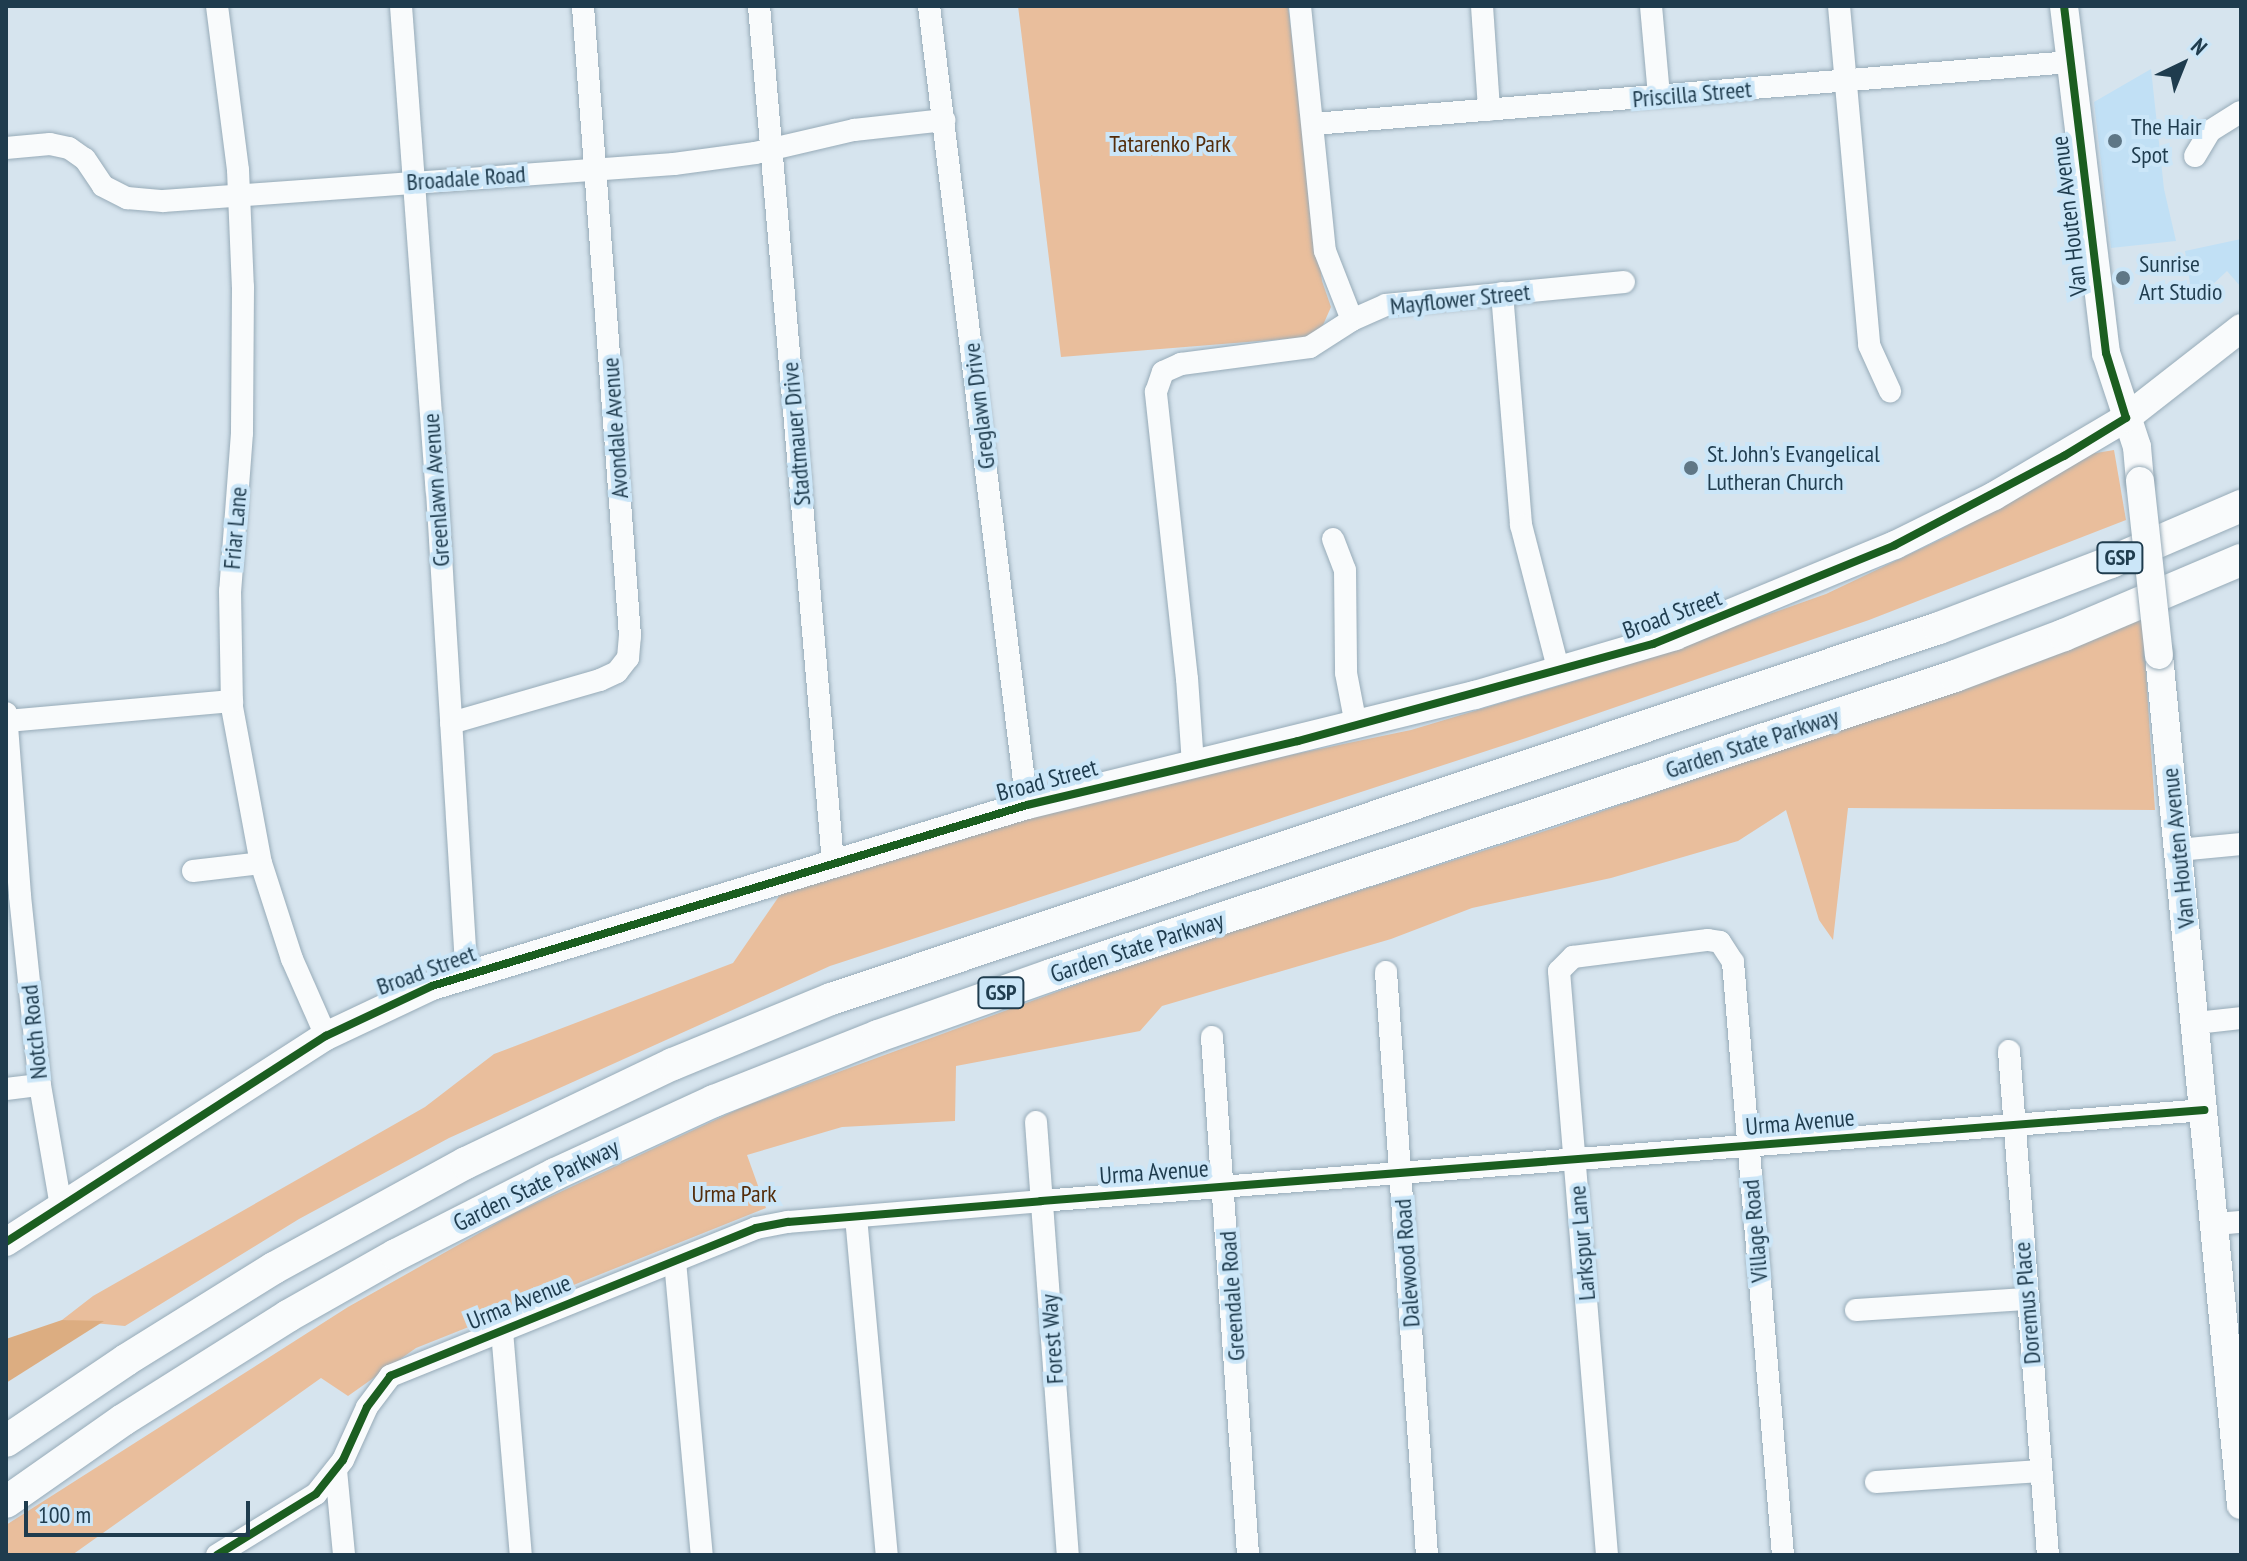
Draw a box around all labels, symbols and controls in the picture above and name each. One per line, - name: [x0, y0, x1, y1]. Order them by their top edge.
- north arrow: [2143, 24, 2223, 104]
- text: N: [2185, 32, 2213, 61]
- street label: Priscilla Street: [1631, 74, 1753, 114]
- place label: The Hair Spot: [2131, 113, 2202, 169]
- park label: Tatarenko Park: [1109, 130, 1231, 158]
- marker: The Hair Spot: [2106, 132, 2124, 150]
- street label: Van Houten Avenue: [2045, 134, 2093, 298]
- street label: Broadale Road: [405, 159, 527, 197]
- place label: Sunrise Art Studio: [2139, 250, 2222, 306]
- marker: Sunrise Art Studio: [2114, 269, 2132, 287]
- street label: Mayflower Street: [1389, 277, 1531, 321]
- street label: Greglawn Drive: [957, 341, 1001, 471]
- street label: Avondale Avenue: [596, 356, 634, 500]
- street label: Stadtmauer Drive: [775, 361, 817, 507]
- street label: Greenlawn Avenue: [416, 412, 456, 568]
- place label: St. John's Evangelical Lutheran Church: [1707, 440, 1881, 496]
- marker: St. John's Evangelical Lutheran Church: [1682, 459, 1700, 477]
- street label: Friar Lane: [217, 486, 253, 570]
- road number: GSP: [2096, 540, 2144, 576]
- street label: Broad Street: [1619, 583, 1725, 645]
- street label: Garden State Parkway: [1662, 701, 1842, 785]
- street label: Broad Street: [994, 753, 1100, 807]
- street label: Van Houten Avenue: [2155, 766, 2201, 930]
- street label: Garden State Parkway: [1047, 905, 1227, 989]
- street label: Broad Street: [373, 939, 479, 1001]
- road number: GSP: [977, 975, 1025, 1011]
- street label: Notch Road: [15, 983, 53, 1081]
- street label: Urma Avenue: [1744, 1103, 1856, 1141]
- street label: Garden State Parkway: [449, 1133, 623, 1237]
- street label: Urma Avenue: [1098, 1154, 1210, 1190]
- street label: Village Road: [1736, 1178, 1774, 1284]
- park label: Urma Park: [691, 1180, 777, 1208]
- street label: Larkspur Lane: [1563, 1184, 1601, 1302]
- street label: Dalewood Road: [1388, 1198, 1426, 1328]
- street label: Greendale Road: [1213, 1230, 1251, 1362]
- street label: Doremus Place: [2007, 1241, 2047, 1365]
- street label: Urma Avenue: [463, 1268, 575, 1336]
- street label: Forest Way: [1034, 1293, 1070, 1385]
- scale bar: [28, 1485, 254, 1535]
- text: 100 m: [38, 1499, 91, 1530]

